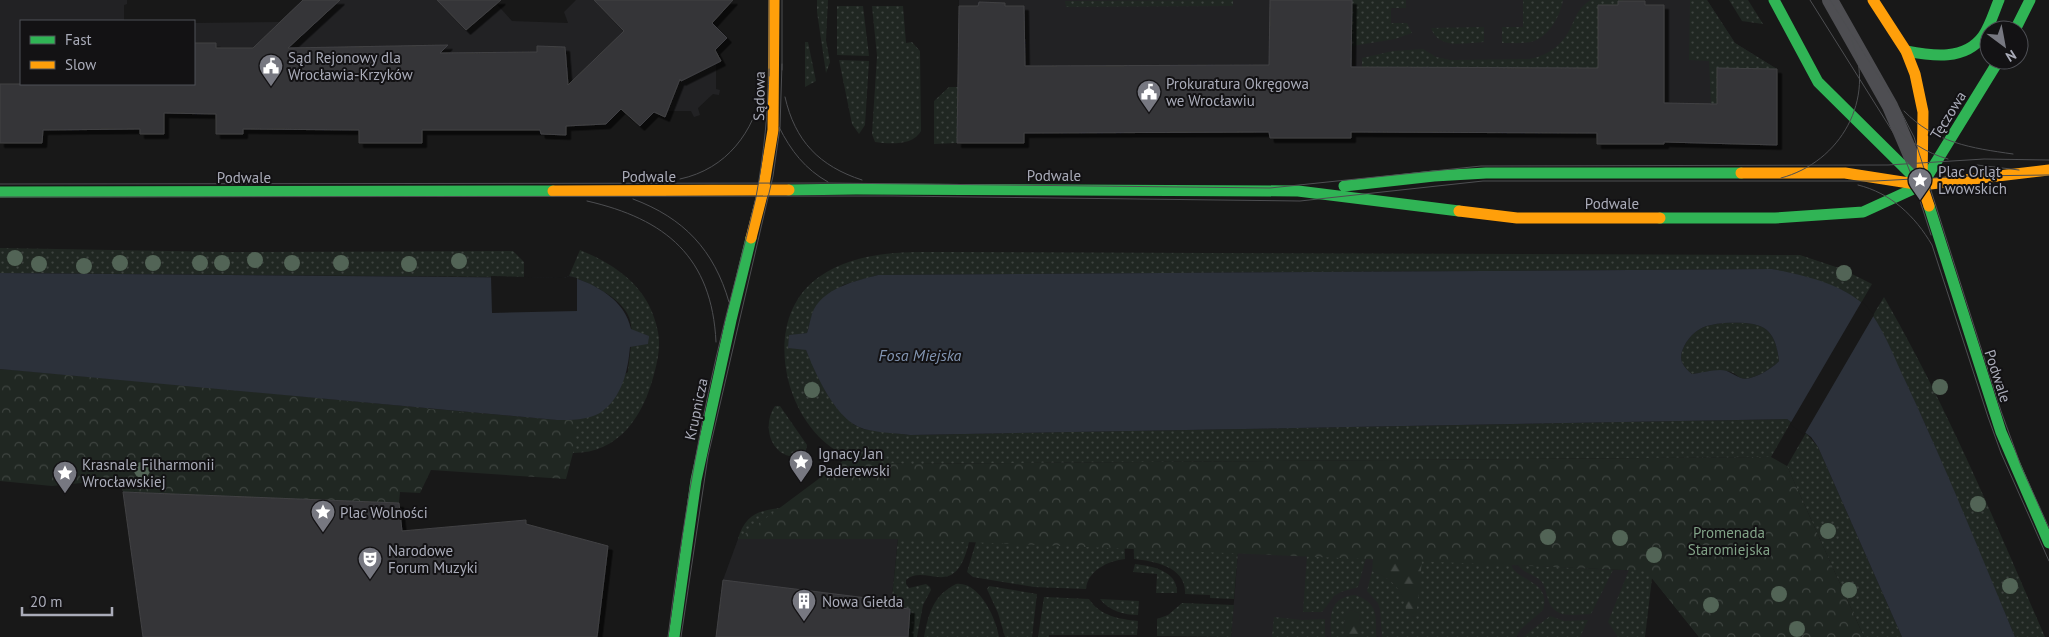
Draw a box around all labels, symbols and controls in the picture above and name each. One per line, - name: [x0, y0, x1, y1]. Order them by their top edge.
- legend: [20, 20, 195, 85]
- north arrow: [1979, 20, 2029, 70]
- text: Fast: [65, 30, 92, 49]
- text: N: [2002, 46, 2020, 66]
- place label: Sąd Rejonowy dla Wrocławia-Krzyków: [288, 48, 413, 84]
- public building icon: Sąd Rejonowy dla Wrocławia-Krzyków: [258, 53, 284, 87]
- text: Slow: [65, 55, 96, 74]
- street label: Sądowa: [749, 71, 769, 121]
- place label: Prokuratura Okręgowa we Wrocławiu: [1166, 74, 1309, 110]
- public building icon: Prokuratura Okręgowa we Wrocławiu: [1136, 79, 1162, 113]
- street label: Tęczowa: [1926, 87, 1970, 143]
- place label: Plac Orląt Lwowskich: [1938, 162, 2007, 198]
- street label: Podwale: [1027, 166, 1081, 185]
- street label: Podwale: [622, 167, 676, 186]
- place icon: Plac Orląt Lwowskich: [1907, 167, 1933, 201]
- street label: Podwale: [217, 168, 271, 187]
- street label: Podwale: [1585, 194, 1639, 213]
- water label: Fosa Miejska: [879, 345, 962, 365]
- street label: Podwale: [1981, 347, 2015, 405]
- street label: Krupnicza: [680, 376, 712, 442]
- place label: Ignacy Jan Paderewski: [818, 444, 890, 480]
- place icon: Ignacy Jan Paderewski: [788, 449, 814, 483]
- place label: Krasnale Filharmonii Wrocławskiej: [82, 455, 215, 491]
- place icon: Krasnale Filharmonii Wrocławskiej: [52, 460, 78, 494]
- place icon: Plac Wolności: [310, 499, 336, 533]
- place label: Plac Wolności: [340, 503, 428, 522]
- park label: Promenada Staromiejska: [1688, 523, 1770, 559]
- place label: Narodowe Forum Muzyki: [388, 541, 478, 577]
- theatre icon: Narodowe Forum Muzyki: [357, 546, 383, 580]
- scale bar: [22, 584, 112, 616]
- building icon: Nowa Giełda: [791, 588, 817, 622]
- text: 20 m: [30, 592, 63, 611]
- place label: Nowa Giełda: [822, 592, 903, 611]

